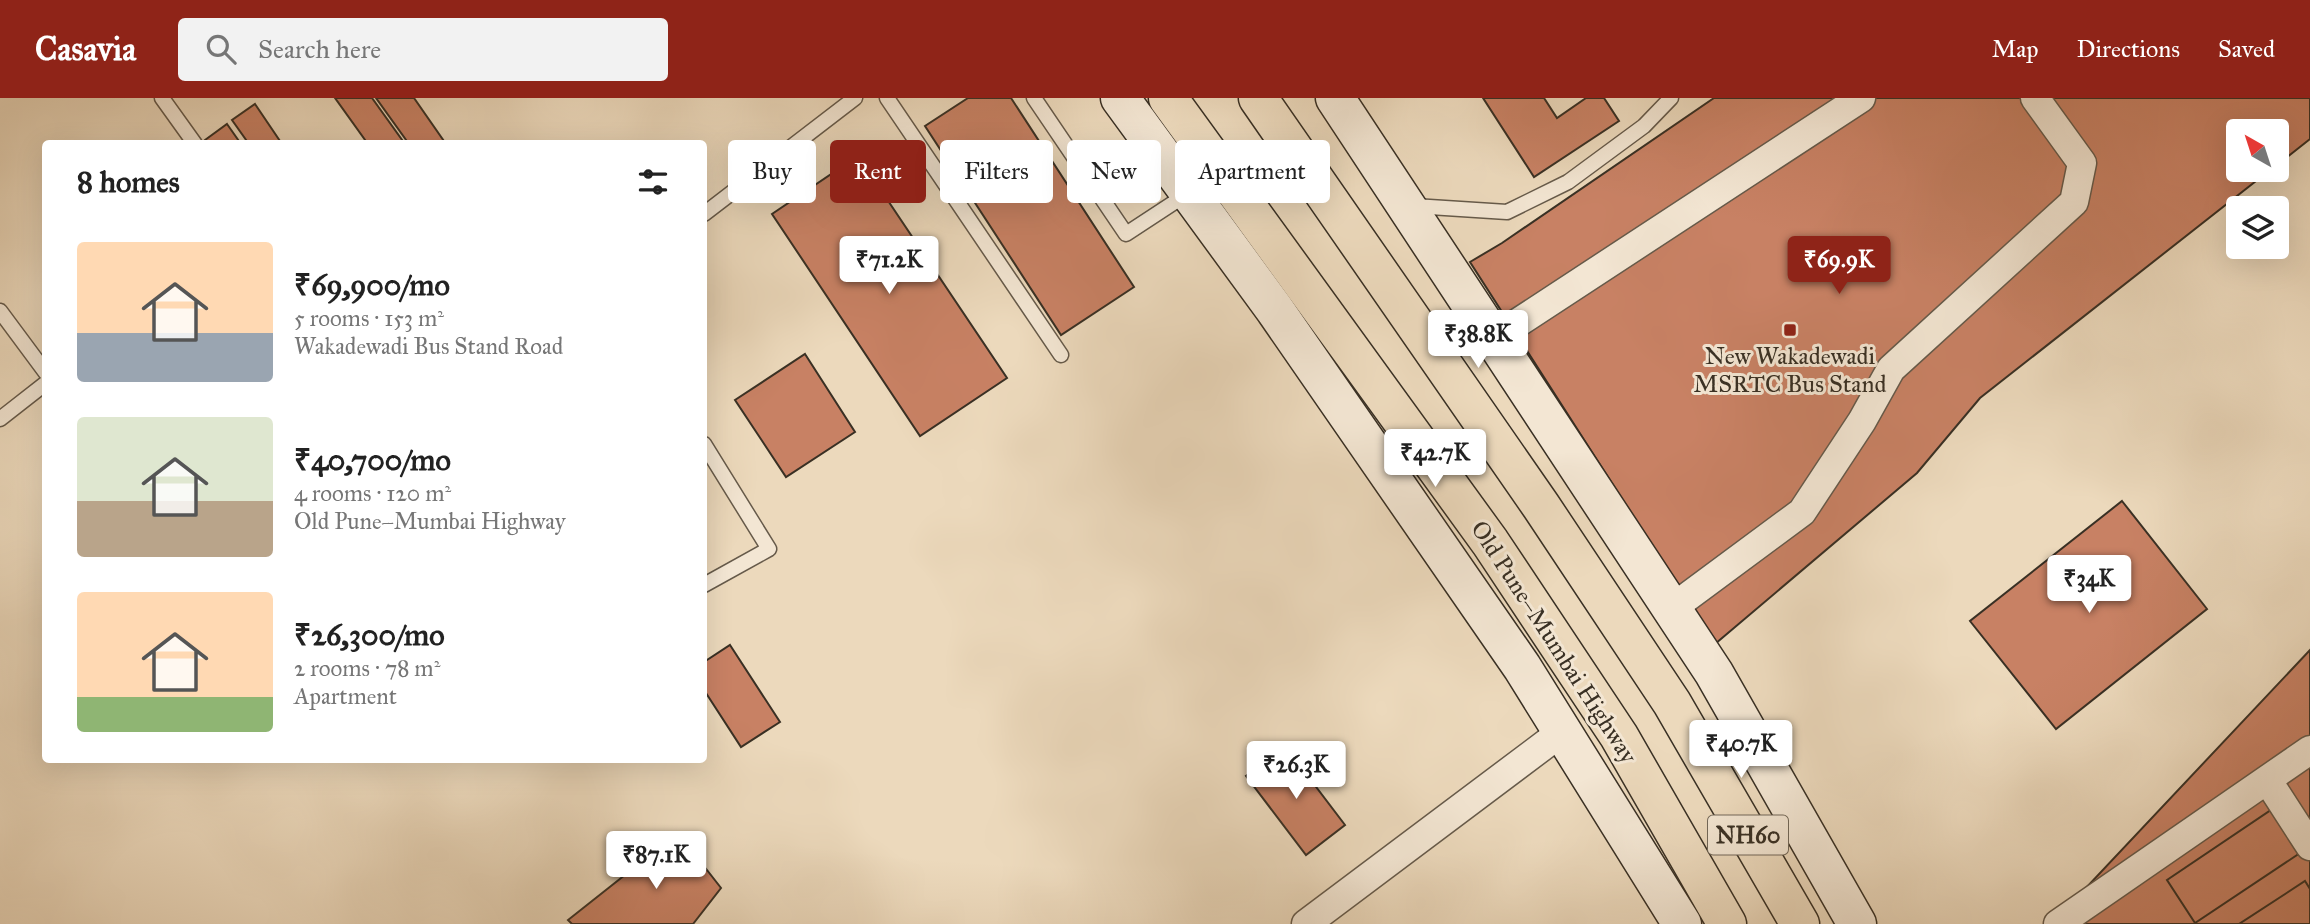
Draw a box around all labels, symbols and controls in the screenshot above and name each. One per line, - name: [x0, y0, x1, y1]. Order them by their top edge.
- search box: [178, 18, 668, 81]
- text: Casavia: [35, 29, 136, 69]
- icon: search: [202, 30, 240, 68]
- text: Search here: [258, 33, 381, 65]
- text: Map: [1992, 34, 2039, 64]
- text: Directions: [2077, 34, 2180, 64]
- text: Saved: [2218, 34, 2275, 64]
- north arrow: [2226, 119, 2289, 182]
- map controls: [2226, 119, 2289, 259]
- chip: Buy: [728, 140, 816, 203]
- chip: Rent: [830, 140, 926, 203]
- chip: Filters: [940, 140, 1053, 203]
- chip: New: [1067, 140, 1161, 203]
- chip: Apartment: [1175, 140, 1330, 203]
- icon: filters: [634, 163, 672, 201]
- text: 8 homes: [77, 164, 180, 200]
- button: layers: [2226, 196, 2289, 259]
- pin: ₹71.2K: [832, 236, 946, 296]
- pin: ₹69.9K: [1782, 236, 1896, 296]
- text: ₹71.2K: [856, 245, 922, 273]
- text: ₹69.9K: [1804, 245, 1874, 273]
- text: ₹69,900/mo: [294, 267, 450, 303]
- icon: home: [133, 270, 217, 354]
- text: 5 rooms · 153 m²: [294, 304, 444, 332]
- pin: ₹38.8K: [1421, 310, 1535, 370]
- text: ₹38.8K: [1444, 319, 1512, 347]
- marker: New Wakadewadi MSRTC Bus Stand: [1782, 322, 1798, 338]
- text: Wakadewadi Bus Stand Road: [294, 332, 563, 360]
- place label: New Wakadewadi MSRTC Bus Stand: [1693, 341, 1887, 399]
- pin: ₹42.7K: [1378, 430, 1492, 489]
- text: ₹42.7K: [1400, 438, 1470, 466]
- text: ₹40,700/mo: [294, 442, 451, 478]
- icon: home: [133, 445, 217, 529]
- text: 4 rooms · 120 m²: [294, 479, 451, 507]
- text: Old Pune–Mumbai Highway: [294, 507, 565, 535]
- street label: Old Pune–Mumbai Highway: [1464, 515, 1644, 770]
- pin: ₹34K: [2048, 556, 2130, 615]
- text: ₹34K: [2063, 564, 2115, 592]
- text: ₹26,300/mo: [294, 617, 445, 653]
- icon: home: [133, 620, 217, 704]
- text: 2 rooms · 78 m²: [294, 654, 440, 682]
- text: Apartment: [294, 682, 397, 710]
- pin: ₹40.7K: [1684, 720, 1798, 780]
- text: ₹40.7K: [1705, 729, 1777, 757]
- pin: ₹26.3K: [1239, 742, 1353, 801]
- text: ₹26.3K: [1263, 750, 1329, 778]
- road number: NH60: [1708, 816, 1788, 855]
- pin: ₹87.1K: [599, 832, 713, 891]
- text: ₹87.1K: [622, 840, 690, 868]

